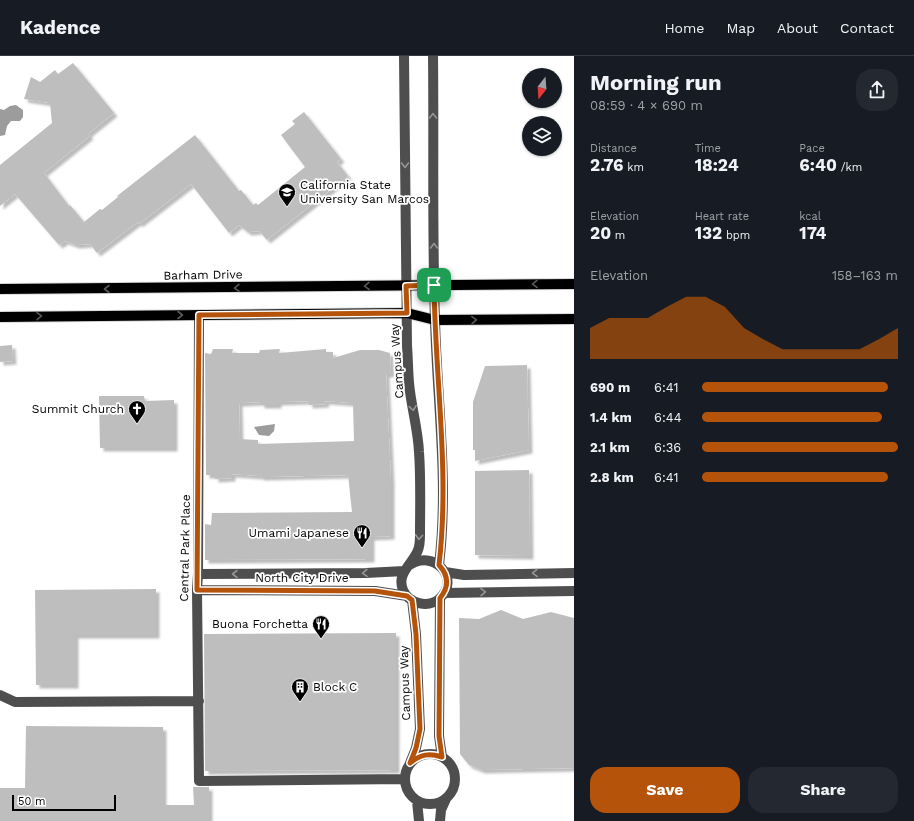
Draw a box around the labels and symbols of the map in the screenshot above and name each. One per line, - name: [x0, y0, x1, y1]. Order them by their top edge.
- north arrow: [522, 68, 562, 108]
- one-way arrow: [429, 113, 437, 119]
- one-way arrow: [401, 162, 409, 168]
- place label: California State University San Marcos: [300, 178, 429, 206]
- school or university icon: California State University San Marcos: [277, 182, 297, 207]
- one-way arrow: [430, 243, 438, 249]
- street label: Barham Drive: [163, 267, 243, 283]
- pin: [417, 268, 451, 302]
- one-way arrow: [532, 280, 538, 288]
- one-way arrow: [364, 282, 370, 290]
- one-way arrow: [234, 284, 240, 292]
- one-way arrow: [104, 285, 110, 293]
- one-way arrow: [177, 311, 183, 319]
- one-way arrow: [36, 312, 42, 320]
- one-way arrow: [471, 316, 477, 324]
- street label: Campus Way: [387, 322, 407, 399]
- church icon: Summit Church: [127, 399, 147, 424]
- place label: Summit Church: [32, 402, 124, 416]
- one-way arrow: [408, 404, 417, 411]
- street label: Central Park Place: [177, 494, 193, 602]
- restaurant icon: Umami Japanese: [352, 523, 372, 548]
- place label: Umami Japanese: [249, 526, 349, 540]
- one-way arrow: [415, 534, 424, 540]
- one-way arrow: [362, 569, 368, 577]
- one-way arrow: [532, 569, 538, 578]
- one-way arrow: [232, 570, 238, 578]
- street label: North City Drive: [255, 571, 349, 585]
- one-way arrow: [480, 588, 486, 597]
- restaurant icon: Buona Forchetta: [311, 614, 331, 639]
- place label: Buona Forchetta: [212, 617, 308, 631]
- street label: Campus Way: [397, 644, 413, 721]
- building icon: Block C: [290, 677, 310, 702]
- place label: Block C: [313, 680, 357, 694]
- scale bar: [12, 793, 116, 812]

